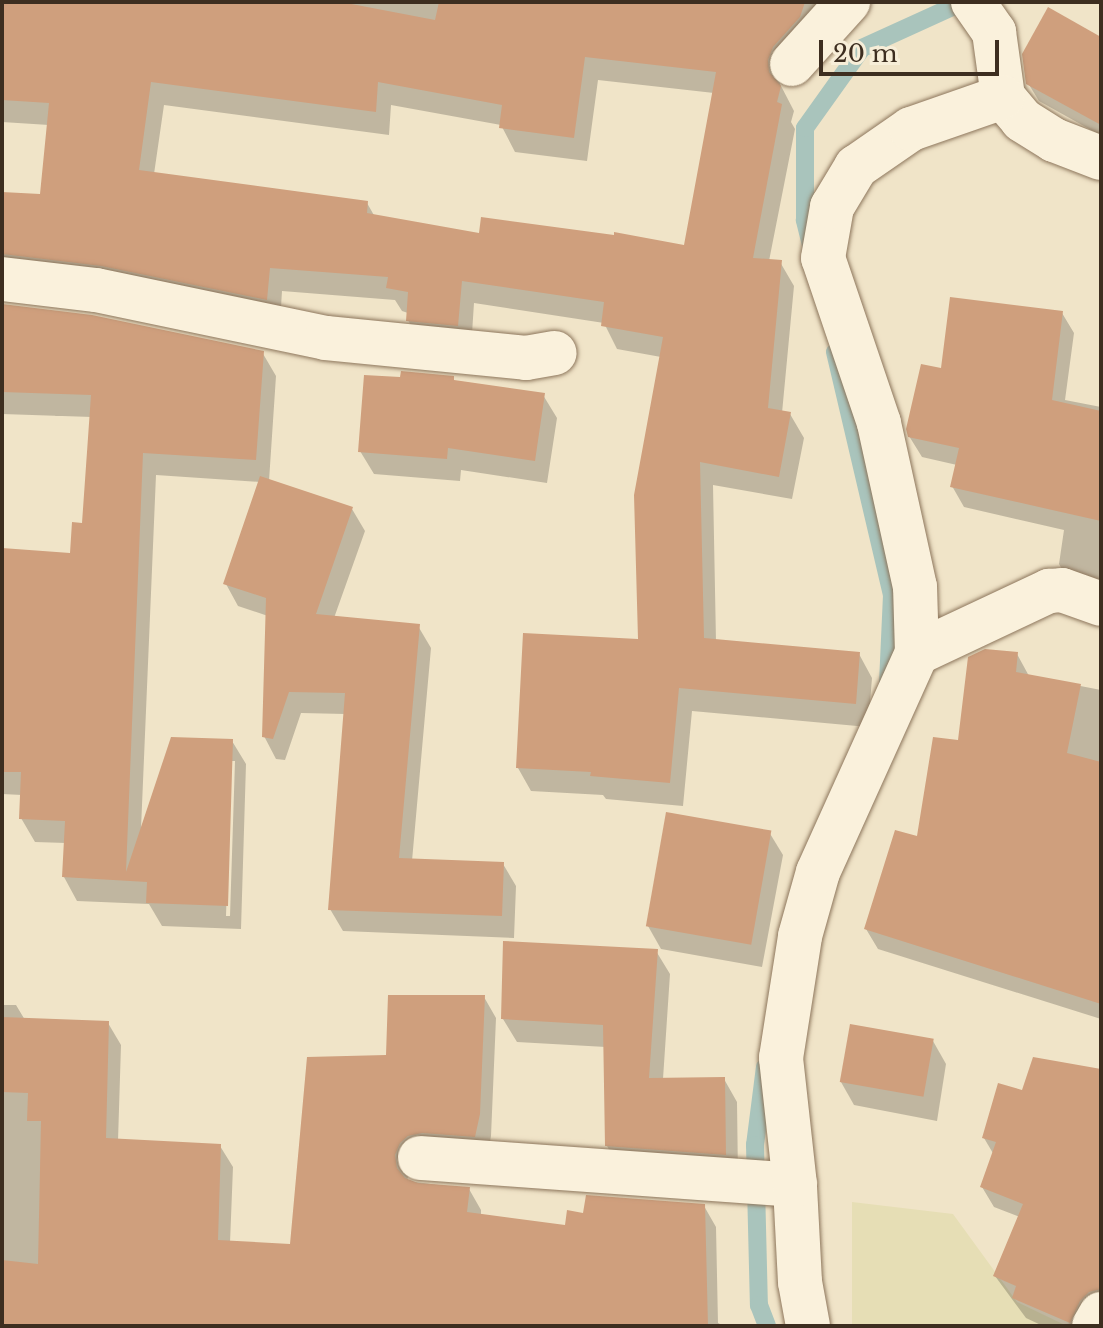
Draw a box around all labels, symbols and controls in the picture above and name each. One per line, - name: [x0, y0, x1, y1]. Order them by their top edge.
- scale bar: [823, 24, 1003, 74]
- text: 20 m: [833, 39, 898, 68]

